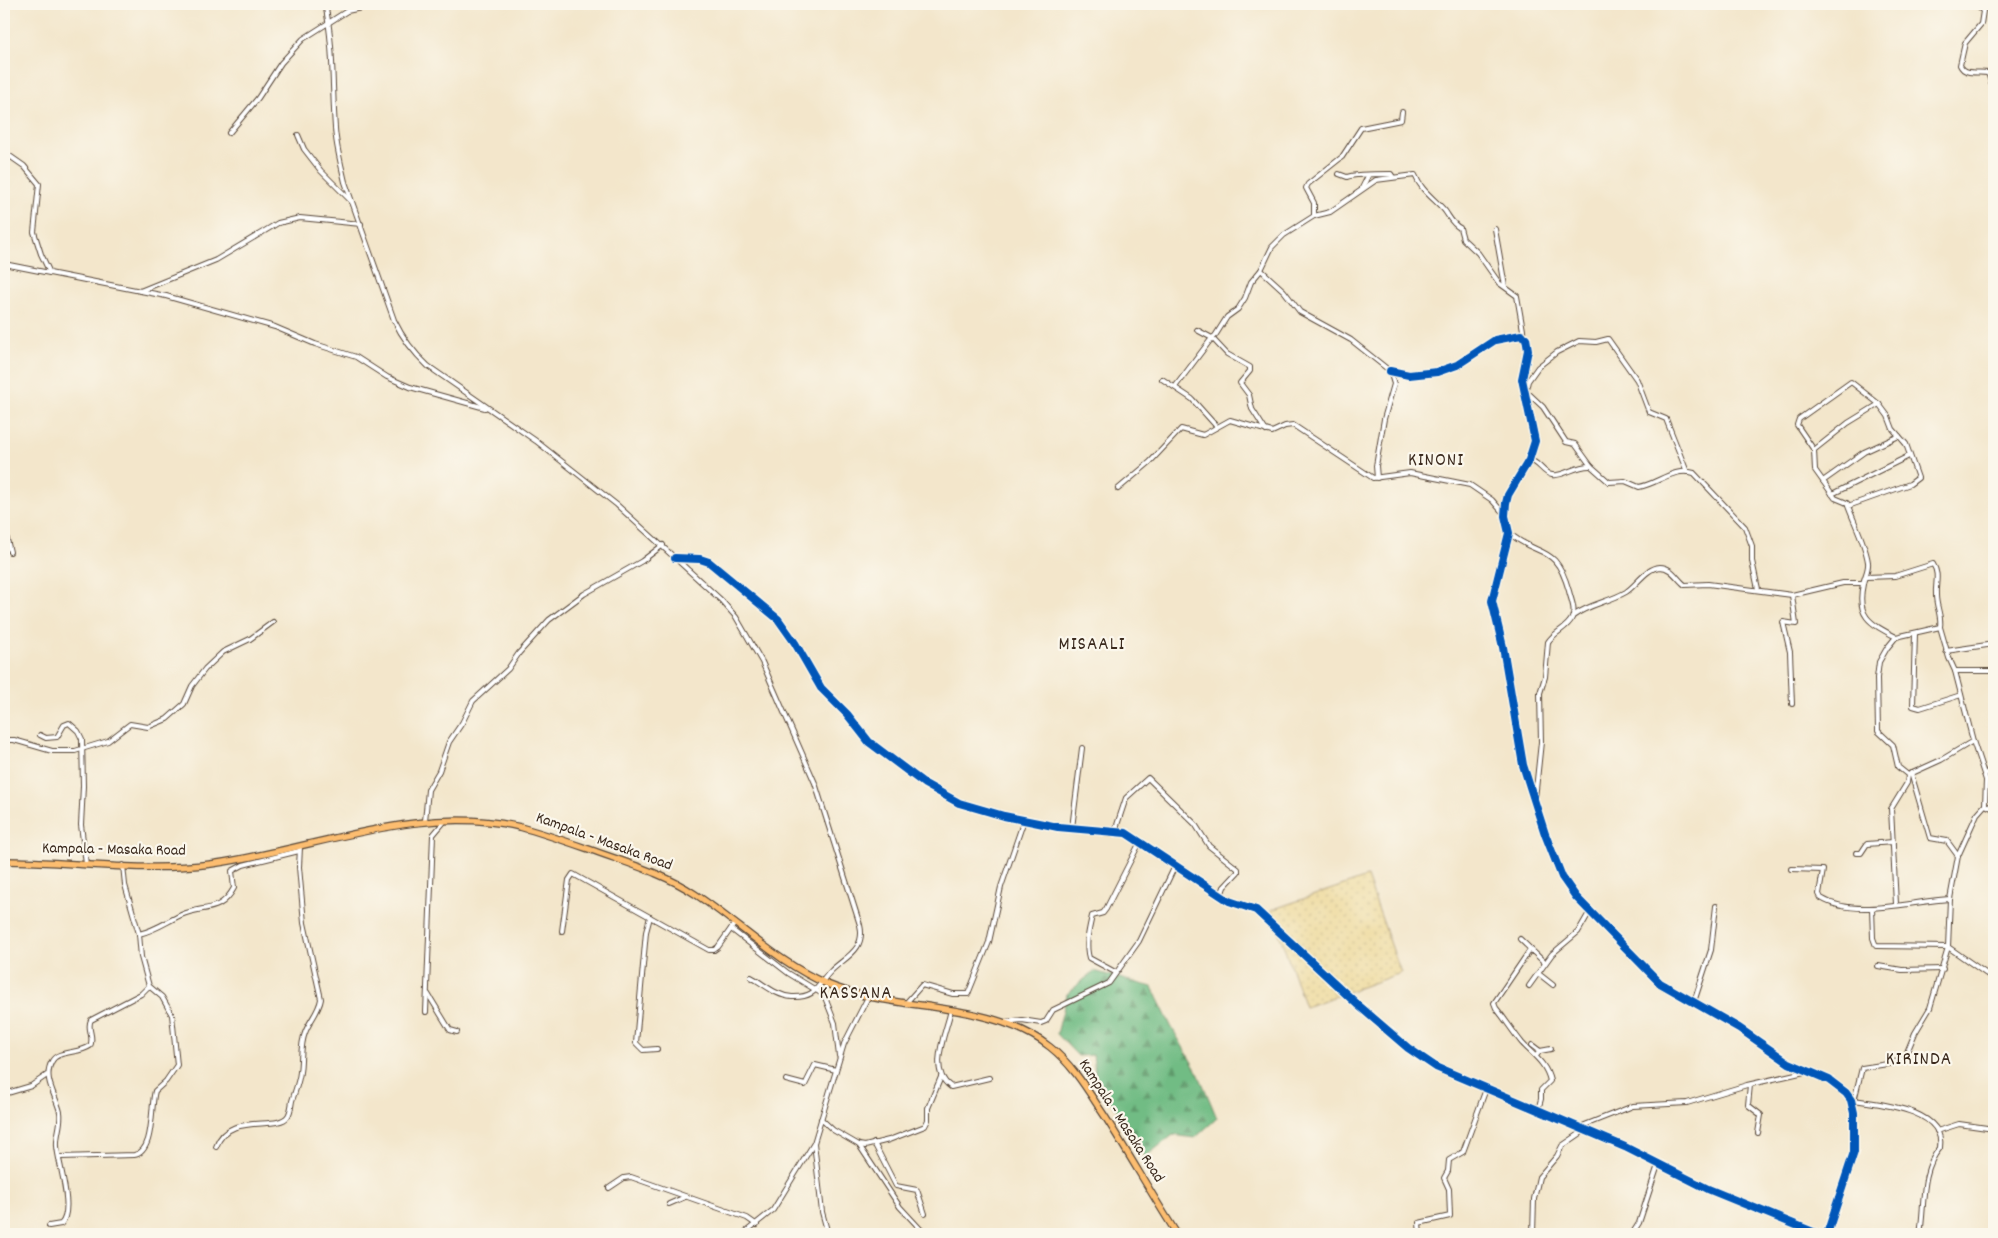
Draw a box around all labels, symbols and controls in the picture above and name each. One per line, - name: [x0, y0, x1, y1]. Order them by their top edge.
- district label: KINONI: [1408, 448, 1464, 475]
- district label: MISAALI: [1059, 632, 1125, 659]
- street label: Kampala - Masaka Road: [533, 807, 675, 877]
- street label: Kampala - Masaka Road: [42, 837, 186, 863]
- district label: KASSANA: [819, 981, 893, 1008]
- district label: KIRINDA: [1886, 1047, 1952, 1074]
- street label: Kampala - Masaka Road: [1072, 1054, 1170, 1188]

